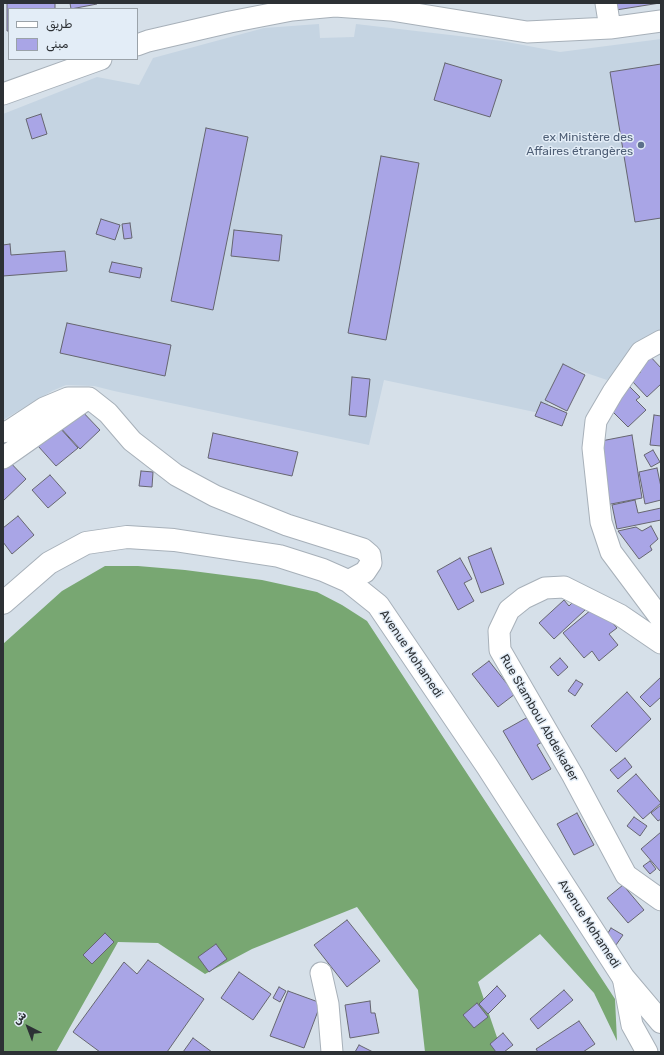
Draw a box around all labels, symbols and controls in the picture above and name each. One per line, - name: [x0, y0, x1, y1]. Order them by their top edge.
- legend: [8, 8, 138, 60]
- text: طريق: [46, 17, 72, 31]
- text: مبنى: [46, 37, 68, 51]
- place label: ex Ministère des Affaires étrangères: [526, 131, 633, 159]
- marker: ex Ministère des Affaires étrangères: [636, 140, 646, 150]
- street label: Avenue Mohamedi: [376, 607, 446, 701]
- street label: Rue Stamboul Abdelkader: [497, 652, 581, 784]
- street label: Avenue Mohamedi: [555, 877, 623, 971]
- north arrow: [8, 1007, 48, 1047]
- text: ش: [10, 1008, 29, 1027]

